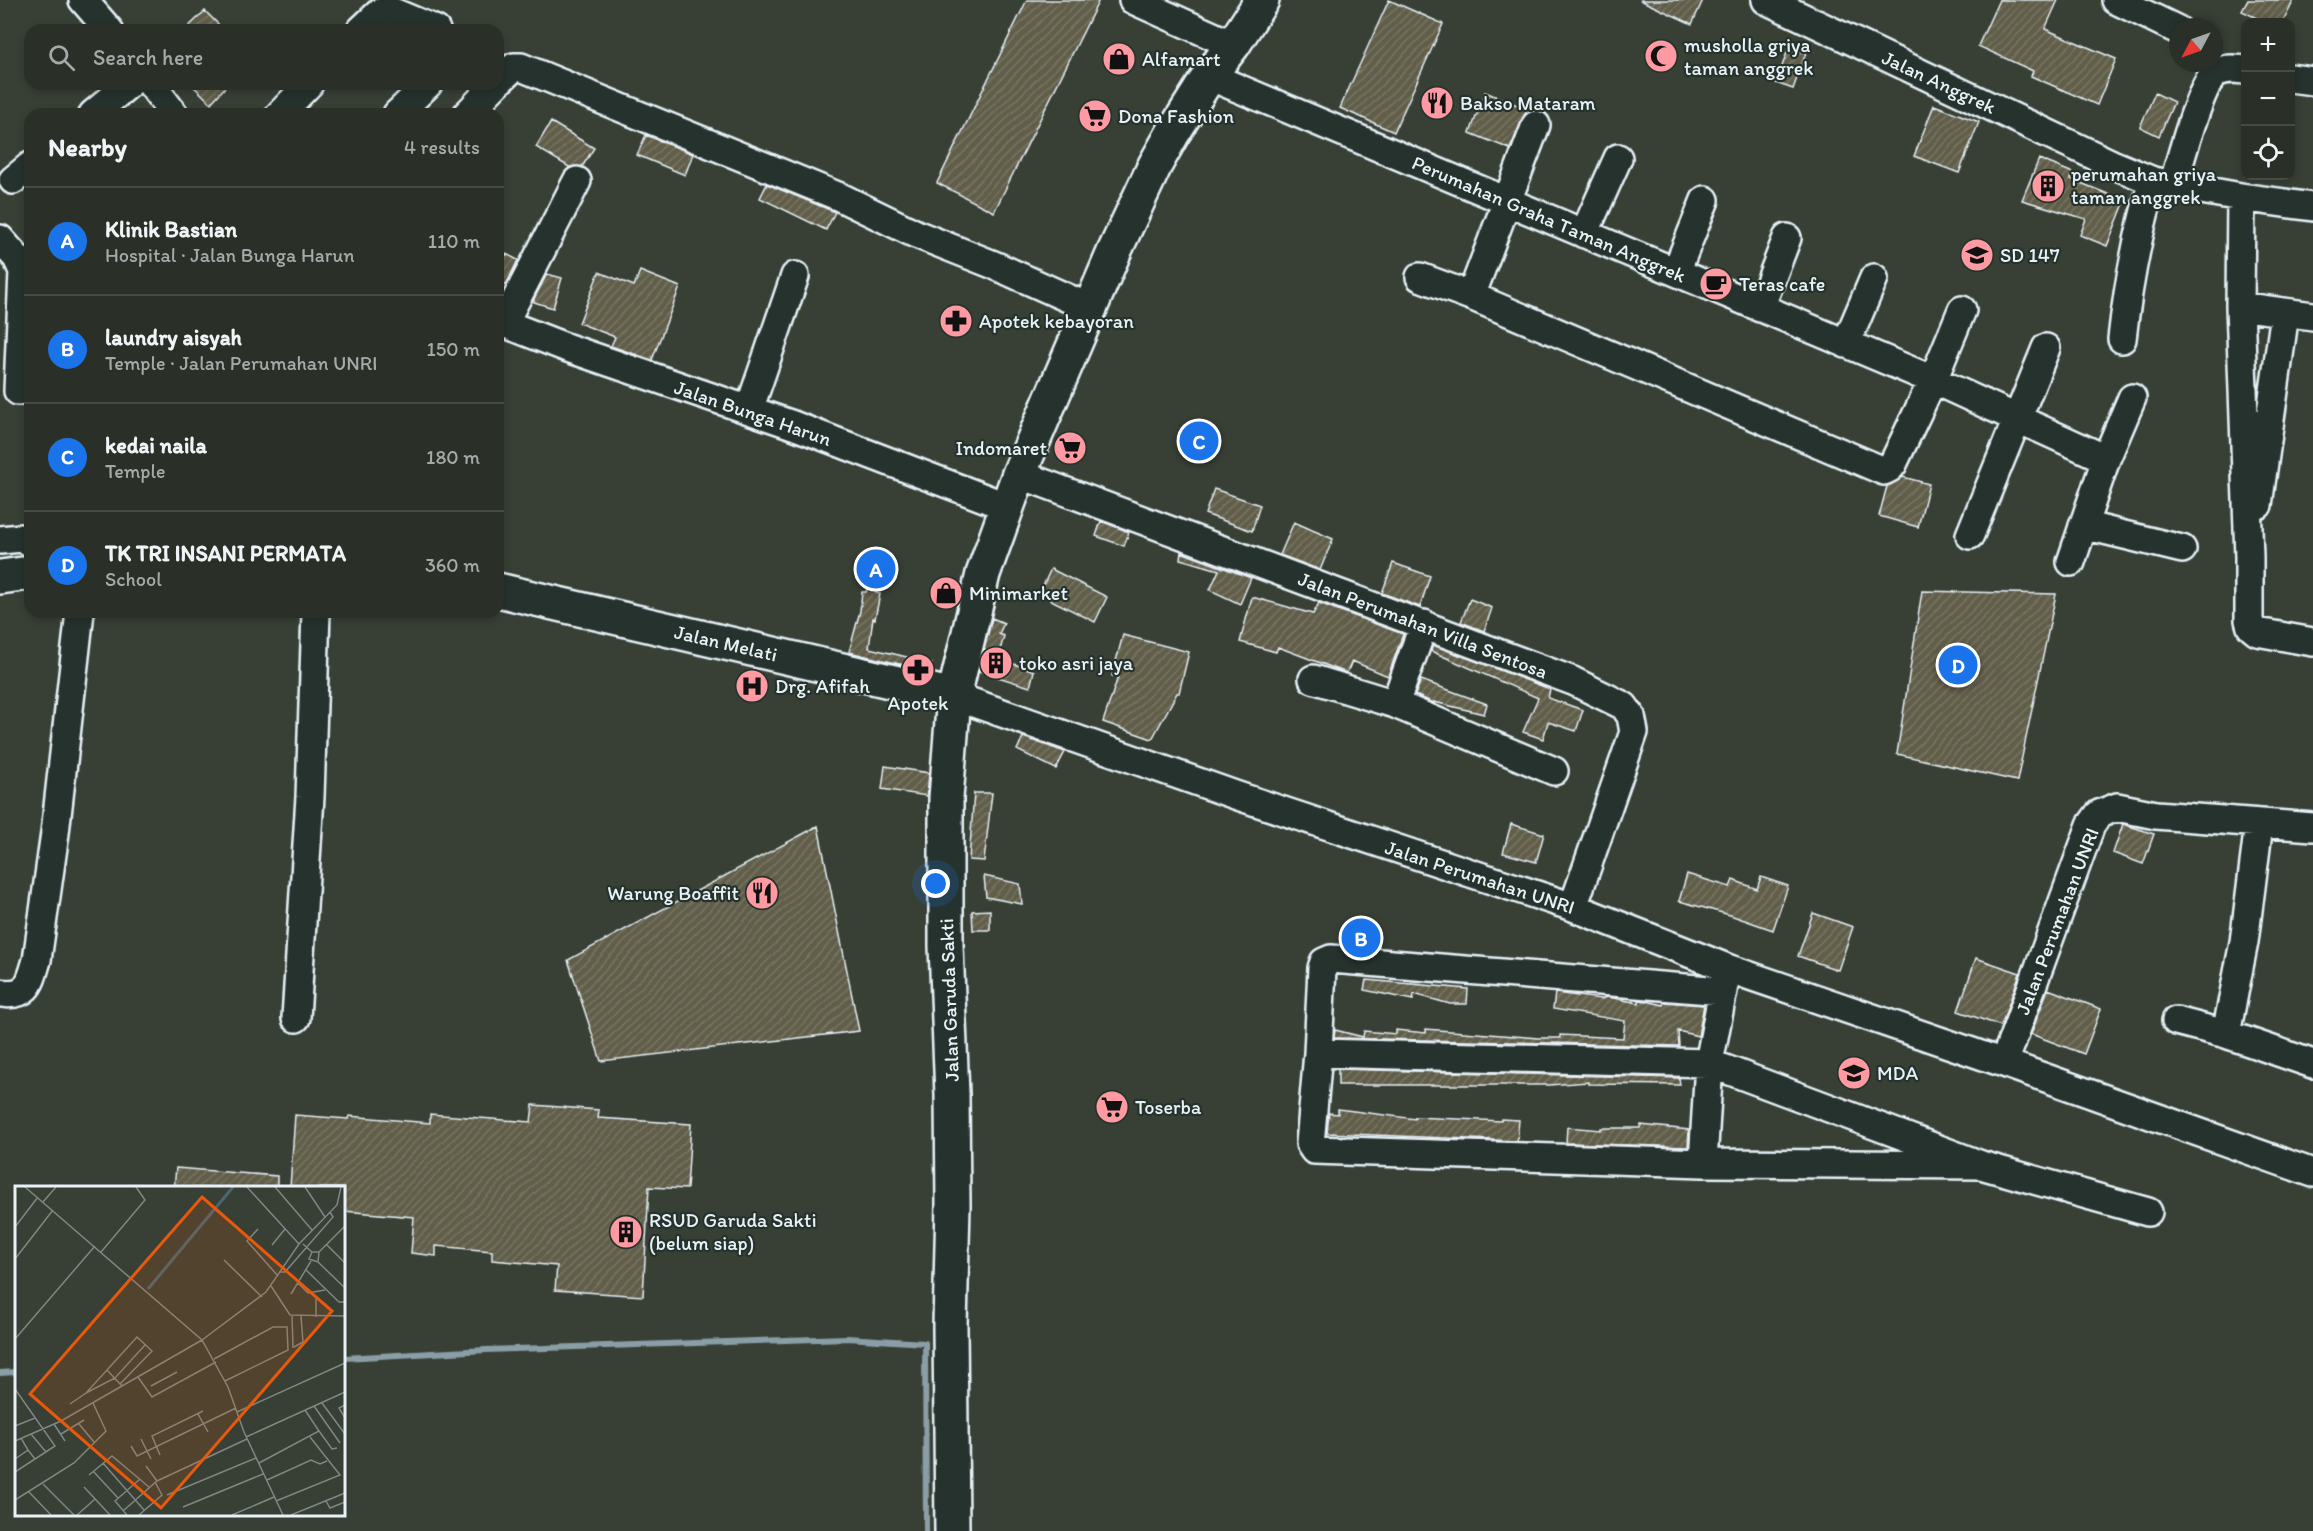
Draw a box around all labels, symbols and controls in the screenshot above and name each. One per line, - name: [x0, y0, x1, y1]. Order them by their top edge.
- north arrow: [2169, 18, 2223, 72]
- map controls: [2241, 18, 2295, 180]
- button: +: [2241, 18, 2295, 72]
- search box: [24, 24, 504, 90]
- place label: musholla griya taman anggrek: [1684, 33, 1814, 80]
- mosque icon: musholla griya taman anggrek: [1643, 38, 1679, 74]
- icon: search: [45, 41, 78, 74]
- shop icon: Alfamart: [1101, 41, 1137, 77]
- text: Search here: [93, 44, 203, 71]
- street label: Jalan Anggrek: [1878, 45, 2000, 119]
- place label: Alfamart: [1142, 47, 1221, 71]
- button: −: [2241, 72, 2295, 126]
- restaurant icon: Bakso Mataram: [1419, 85, 1455, 121]
- place label: Bakso Mataram: [1460, 91, 1596, 115]
- supermarket icon: Dona Fashion: [1077, 98, 1113, 134]
- place label: Dona Fashion: [1118, 104, 1234, 128]
- button: locate: [2241, 126, 2295, 180]
- text: Nearby: [48, 131, 127, 163]
- text: 4 results: [404, 135, 480, 159]
- street label: Perumahan Graha Taman Anggrek: [1408, 150, 1690, 288]
- place label: perumahan griya taman anggrek: [2071, 162, 2217, 209]
- building icon: perumahan griya taman anggrek: [2030, 168, 2066, 204]
- text: Klinik Bastian: [105, 216, 237, 243]
- text: A: [61, 229, 74, 253]
- text: 110 m: [428, 229, 480, 253]
- school or university icon: SD 147: [1959, 237, 1995, 273]
- text: Hospital · Jalan Bunga Harun: [105, 243, 355, 267]
- place label: SD 147: [2000, 243, 2060, 267]
- cafe icon: Teras cafe: [1698, 266, 1734, 302]
- place label: Teras cafe: [1739, 272, 1825, 296]
- pharmacy icon: Apotek kebayoran: [938, 303, 974, 339]
- place label: Apotek kebayoran: [979, 309, 1134, 333]
- text: laundry aisyah: [105, 324, 242, 351]
- text: B: [61, 337, 74, 361]
- text: 150 m: [427, 337, 480, 361]
- text: Temple · Jalan Perumahan UNRI: [105, 351, 377, 375]
- street label: Jalan Bunga Harun: [671, 375, 835, 451]
- pin: C: [1180, 418, 1218, 464]
- supermarket icon: Indomaret: [1052, 430, 1088, 466]
- text: kedai naila: [105, 432, 207, 459]
- place label: Indomaret: [956, 436, 1048, 460]
- text: C: [61, 445, 74, 469]
- text: 180 m: [426, 445, 480, 469]
- text: Temple: [105, 459, 166, 483]
- text: TK TRI INSANI PERMATA: [105, 540, 346, 567]
- pin: A: [856, 546, 896, 592]
- text: D: [61, 553, 74, 577]
- text: 360 m: [425, 553, 480, 577]
- street label: Jalan Perumahan Villa Sentosa: [1295, 566, 1551, 684]
- text: School: [105, 567, 162, 591]
- shop icon: Minimarket: [928, 575, 964, 611]
- place label: Minimarket: [969, 581, 1068, 605]
- street label: Jalan Melati: [672, 620, 780, 666]
- pin: D: [1938, 642, 1978, 688]
- building icon: toko asri jaya: [978, 645, 1014, 681]
- place label: toko asri jaya: [1019, 651, 1134, 675]
- pharmacy icon: Apotek: [900, 652, 936, 688]
- hospital icon: Drg. Afifah: [734, 668, 770, 704]
- place label: Drg. Afifah: [775, 674, 870, 698]
- place label: Apotek: [888, 691, 949, 715]
- street label: Jalan Perumahan UNRI: [2010, 824, 2104, 1018]
- street label: Jalan Perumahan UNRI: [1382, 835, 1578, 919]
- your location: [921, 869, 950, 898]
- restaurant icon: Warung Boaffit: [744, 875, 780, 911]
- place label: Warung Boaffit: [607, 881, 739, 905]
- pin: B: [1342, 916, 1380, 960]
- street label: Jalan Garuda Sakti: [934, 918, 964, 1082]
- school or university icon: MDA: [1836, 1055, 1872, 1091]
- place label: MDA: [1877, 1061, 1918, 1085]
- supermarket icon: Toserba: [1094, 1089, 1130, 1125]
- place label: Toserba: [1135, 1095, 1202, 1119]
- inset map: [15, 1186, 345, 1516]
- place label: RSUD Garuda Sakti (belum siap): [649, 1208, 817, 1255]
- building icon: RSUD Garuda Sakti (belum siap): [608, 1214, 644, 1250]

